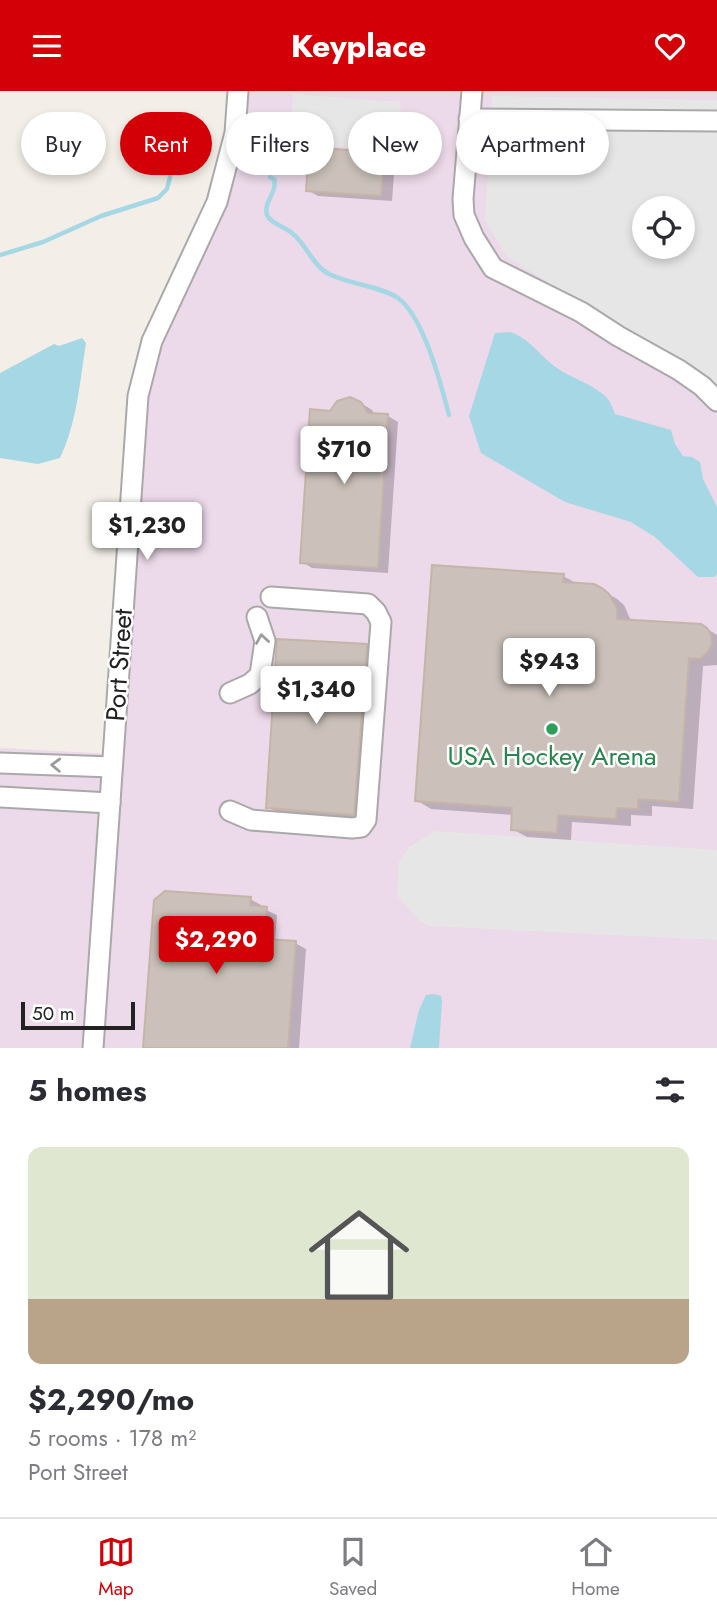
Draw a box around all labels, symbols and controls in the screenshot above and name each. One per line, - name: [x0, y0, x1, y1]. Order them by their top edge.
- text: Keyplace: [291, 23, 426, 69]
- icon: menu: [28, 27, 66, 65]
- icon: heart: [651, 27, 689, 65]
- chip: Buy: [21, 112, 106, 175]
- chip: Rent: [120, 112, 212, 175]
- chip: Filters: [226, 112, 334, 175]
- chip: New: [348, 112, 442, 175]
- chip: Apartment: [456, 112, 609, 175]
- map controls: [632, 196, 695, 259]
- button: locate: [632, 196, 695, 259]
- pin: $710: [303, 427, 385, 486]
- text: $710: [316, 432, 372, 466]
- pin: $1,230: [90, 503, 204, 562]
- text: $1,230: [108, 508, 186, 542]
- street label: Port Street: [96, 607, 142, 723]
- one-way arrow: [255, 633, 270, 645]
- pin: $943: [508, 639, 590, 698]
- text: $943: [519, 644, 579, 678]
- pin: $1,340: [259, 667, 373, 726]
- text: $1,340: [276, 672, 356, 706]
- marker: USA Hockey Arena: [544, 721, 560, 737]
- place label: USA Hockey Arena: [447, 737, 657, 775]
- one-way arrow: [50, 757, 61, 773]
- pin: $2,290: [159, 917, 273, 976]
- text: $2,290: [175, 922, 257, 956]
- scale bar: [21, 999, 135, 1031]
- text: 50 m: [32, 1000, 75, 1027]
- text: 5 homes: [28, 1069, 147, 1112]
- icon: filters: [651, 1071, 689, 1109]
- icon: home: [296, 1192, 422, 1318]
- text: $2,290/mo: [28, 1378, 194, 1421]
- text: 5 rooms · 178 m²: [28, 1421, 196, 1455]
- text: Port Street: [28, 1455, 128, 1489]
- tab: Map: [97, 1533, 135, 1602]
- tab: Saved: [329, 1533, 377, 1602]
- tab: Home: [571, 1533, 620, 1602]

